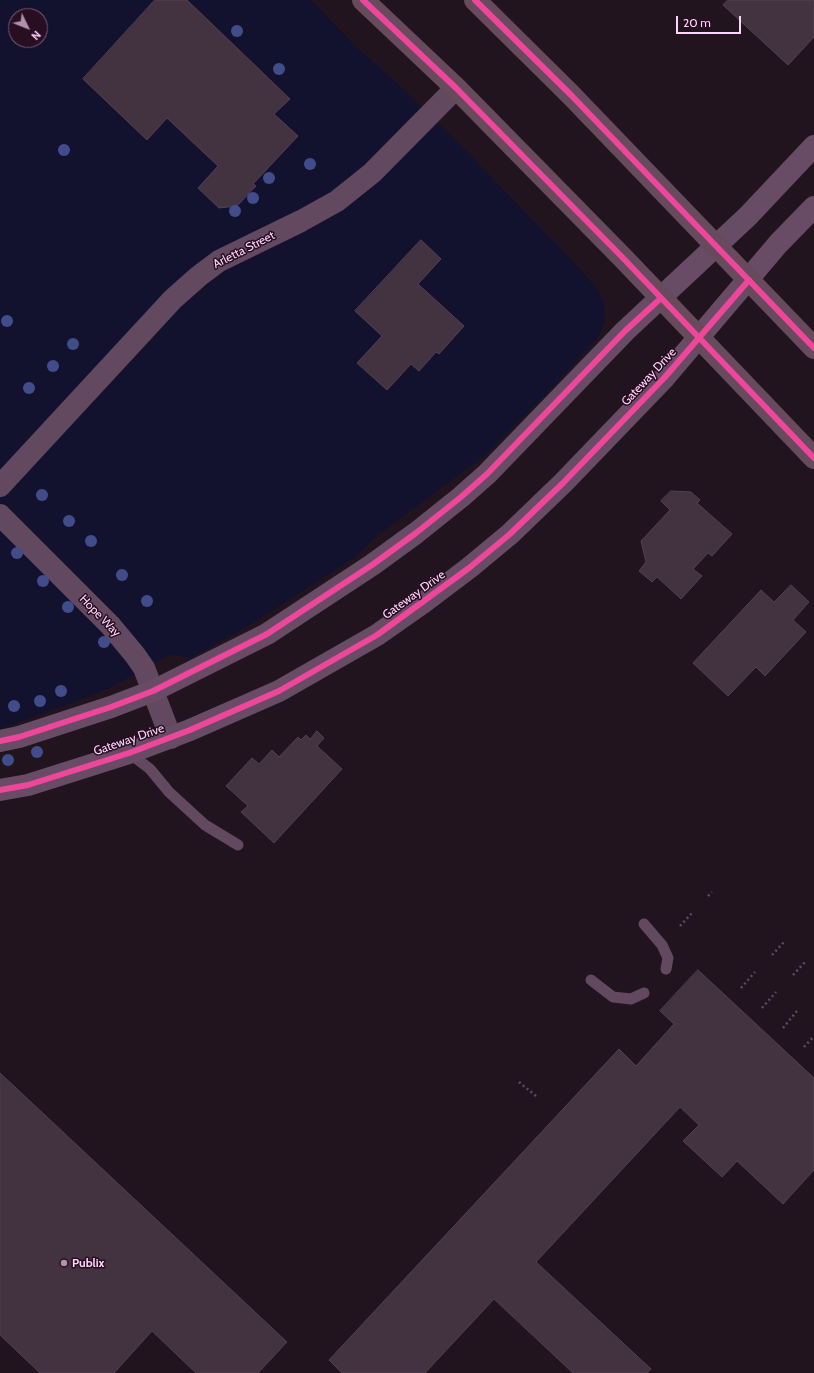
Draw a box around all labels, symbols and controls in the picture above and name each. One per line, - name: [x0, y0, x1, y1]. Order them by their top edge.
- north arrow: [8, 8, 48, 48]
- scale bar: [678, 8, 743, 34]
- text: 20 m: [683, 15, 711, 30]
- text: N: [28, 28, 44, 43]
- street label: Arletta Street: [211, 228, 277, 272]
- street label: Gateway Drive: [619, 345, 679, 409]
- street label: Gateway Drive: [380, 568, 448, 622]
- street label: Hope Way: [76, 592, 124, 640]
- street label: Gateway Drive: [92, 721, 166, 759]
- place label: Publix: [72, 1256, 104, 1270]
- marker: Publix: [59, 1258, 69, 1268]

